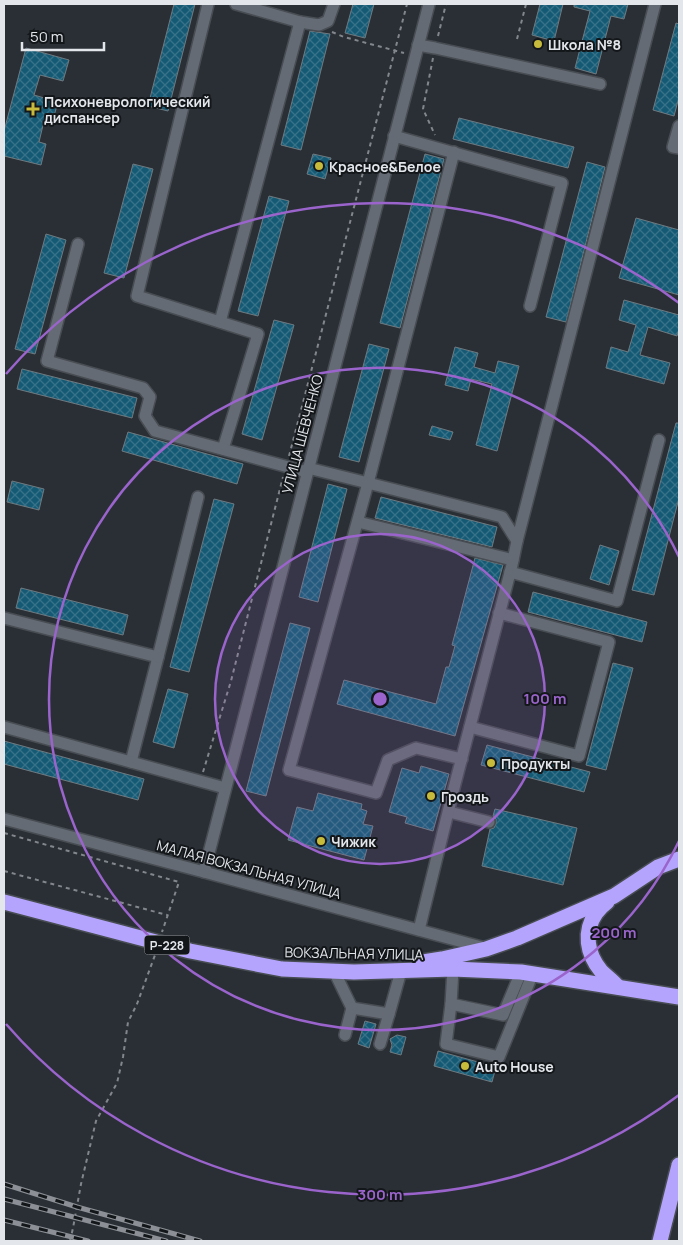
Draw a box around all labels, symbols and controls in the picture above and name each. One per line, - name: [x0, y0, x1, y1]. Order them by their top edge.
- scale bar: [22, 20, 105, 52]
- text: 50 m: [30, 26, 64, 47]
- place label: Школа №8: [548, 35, 621, 54]
- marker: Школа №8: [532, 38, 544, 50]
- place label: Психоневрологический диспансер: [44, 92, 211, 127]
- marker: Психоневрологический диспансер: [26, 102, 40, 116]
- place label: Красное&Белое: [329, 157, 441, 176]
- marker: Красное&Белое: [313, 160, 325, 172]
- street label: УЛИЦА ШЕВЧЕНКО: [277, 372, 327, 496]
- text: 100 m: [524, 688, 566, 709]
- centre of rings: [371, 690, 389, 708]
- place label: Продукты: [501, 754, 570, 773]
- marker: Продукты: [485, 757, 497, 769]
- place label: Гроздь: [441, 787, 489, 806]
- marker: Гроздь: [425, 790, 437, 802]
- place label: Чижик: [331, 832, 376, 851]
- street label: МАЛАЯ ВОКЗАЛЬНАЯ УЛИЦА: [155, 835, 343, 903]
- marker: Чижик: [315, 835, 327, 847]
- text: 200 m: [591, 922, 637, 943]
- road number: Р-228: [144, 936, 190, 954]
- street label: ВОКЗАЛЬНАЯ УЛИЦА: [284, 942, 424, 964]
- place label: Auto House: [475, 1057, 554, 1076]
- marker: Auto House: [459, 1060, 471, 1072]
- text: 300 m: [358, 1184, 402, 1205]

